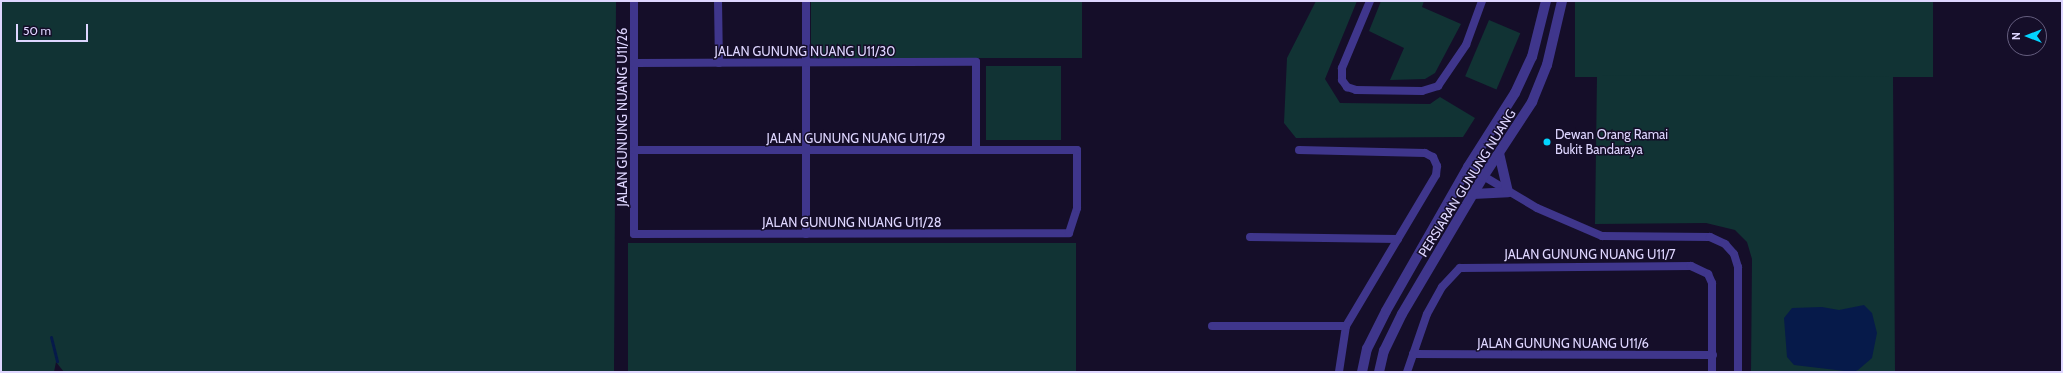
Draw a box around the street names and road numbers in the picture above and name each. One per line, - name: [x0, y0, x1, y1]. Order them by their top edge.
- street label: JALAN GUNUNG NUANG U11/26: [614, 28, 630, 206]
- street label: JALAN GUNUNG NUANG U11/30: [715, 43, 895, 59]
- street label: PERSIARAN GUNUNG NUANG: [1415, 106, 1519, 260]
- street label: JALAN GUNUNG NUANG U11/29: [767, 130, 945, 146]
- street label: JALAN GUNUNG NUANG U11/28: [762, 214, 942, 230]
- street label: JALAN GUNUNG NUANG U11/7: [1504, 246, 1676, 262]
- street label: JALAN GUNUNG NUANG U11/6: [1477, 335, 1649, 351]

